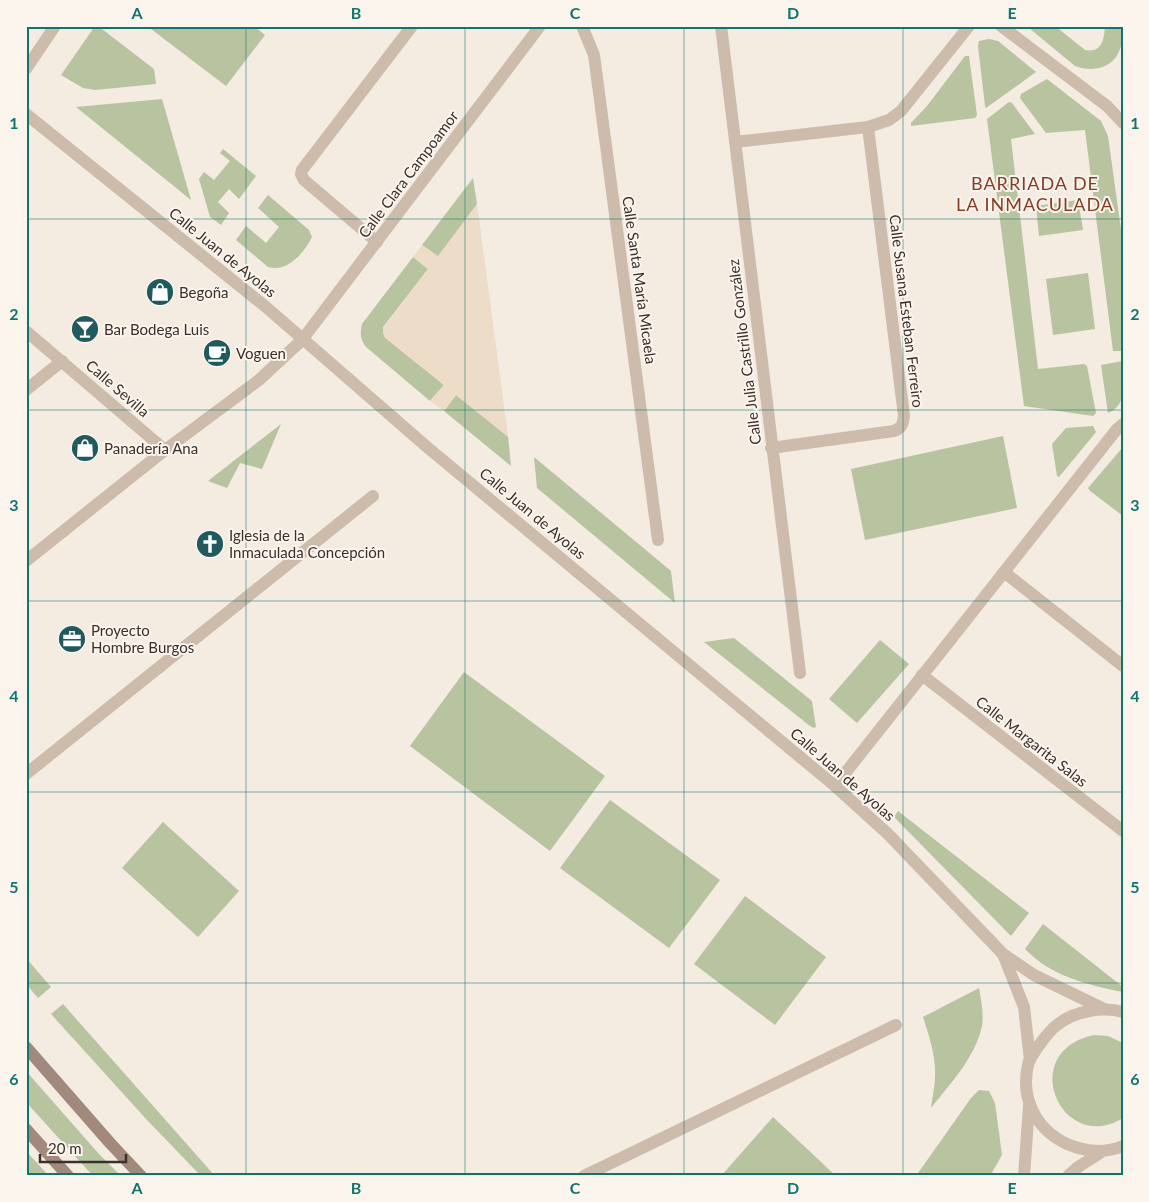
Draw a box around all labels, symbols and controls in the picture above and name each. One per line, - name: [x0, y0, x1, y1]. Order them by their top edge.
- text: A: [130, 3, 143, 22]
- text: B: [351, 3, 361, 22]
- text: C: [570, 3, 581, 22]
- text: D: [787, 3, 799, 22]
- text: E: [1007, 3, 1017, 22]
- street label: Calle Clara Campoamor: [354, 106, 462, 241]
- text: 1: [9, 113, 19, 132]
- text: 1: [1130, 113, 1140, 132]
- district label: BARRIADA DE LA INMACULADA: [956, 172, 1114, 215]
- street label: Calle Santa María Micaela: [619, 195, 661, 365]
- street label: Calle Juan de Ayolas: [166, 203, 280, 301]
- street label: Calle Susana Esteban Ferreiro: [886, 214, 928, 408]
- street label: Calle Julia Castrillo González: [724, 258, 764, 446]
- shop icon: Begoña: [145, 277, 175, 307]
- place label: Begoña: [179, 283, 229, 301]
- text: 2: [9, 304, 19, 323]
- text: 2: [1130, 304, 1140, 323]
- bar icon: Bar Bodega Luis: [70, 314, 100, 344]
- place label: Bar Bodega Luis: [104, 320, 209, 338]
- cafe icon: Voguen: [202, 338, 232, 368]
- place label: Voguen: [236, 344, 286, 362]
- street label: Calle Sevilla: [83, 356, 153, 420]
- shop icon: Panadería Ana: [70, 433, 100, 463]
- place label: Panadería Ana: [104, 439, 198, 457]
- street label: Calle Juan de Ayolas: [476, 463, 590, 563]
- text: 3: [9, 495, 19, 514]
- text: 3: [1130, 495, 1140, 514]
- place label: Iglesia de la Inmaculada Concepción: [229, 526, 385, 561]
- church icon: Iglesia de la Inmaculada Concepción: [195, 529, 225, 559]
- place label: Proyecto Hombre Burgos: [91, 621, 194, 656]
- office icon: Proyecto Hombre Burgos: [57, 624, 87, 654]
- text: 4: [9, 686, 19, 705]
- text: 4: [1130, 686, 1140, 705]
- street label: Calle Margarita Salas: [973, 692, 1091, 790]
- street label: Calle Juan de Ayolas: [787, 724, 899, 824]
- text: 5: [9, 877, 19, 896]
- text: 5: [1130, 877, 1140, 896]
- text: 6: [9, 1069, 19, 1088]
- text: 6: [1130, 1069, 1140, 1088]
- scale bar: [40, 1132, 126, 1164]
- text: 20 m: [48, 1139, 82, 1157]
- text: A: [130, 1178, 143, 1197]
- text: B: [351, 1178, 361, 1197]
- text: C: [570, 1178, 581, 1197]
- text: D: [787, 1178, 799, 1197]
- text: E: [1007, 1178, 1017, 1197]

